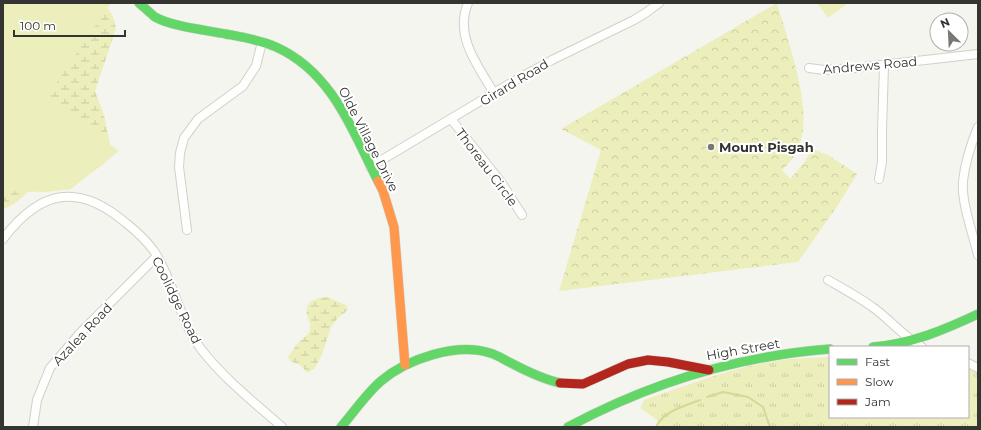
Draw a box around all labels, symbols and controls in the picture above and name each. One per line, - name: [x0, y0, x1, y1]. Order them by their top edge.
- scale bar: [14, 12, 125, 38]
- north arrow: [929, 12, 969, 52]
- text: N: [938, 15, 952, 31]
- text: 100 m: [20, 18, 56, 33]
- street label: Andrews Road: [822, 53, 918, 77]
- street label: Girard Road: [477, 55, 551, 109]
- street label: Olde Village Drive: [336, 84, 402, 194]
- street label: Thoreau Circle: [453, 125, 522, 209]
- place label: Mount Pisgah: [719, 139, 814, 155]
- marker: Mount Pisgah: [706, 142, 716, 152]
- street label: Coolidge Road: [149, 254, 205, 346]
- street label: Azalea Road: [49, 299, 115, 369]
- street label: High Street: [705, 335, 781, 363]
- legend: [829, 346, 969, 418]
- text: Fast: [865, 354, 890, 369]
- text: Slow: [865, 374, 894, 389]
- text: Jam: [864, 394, 891, 409]

